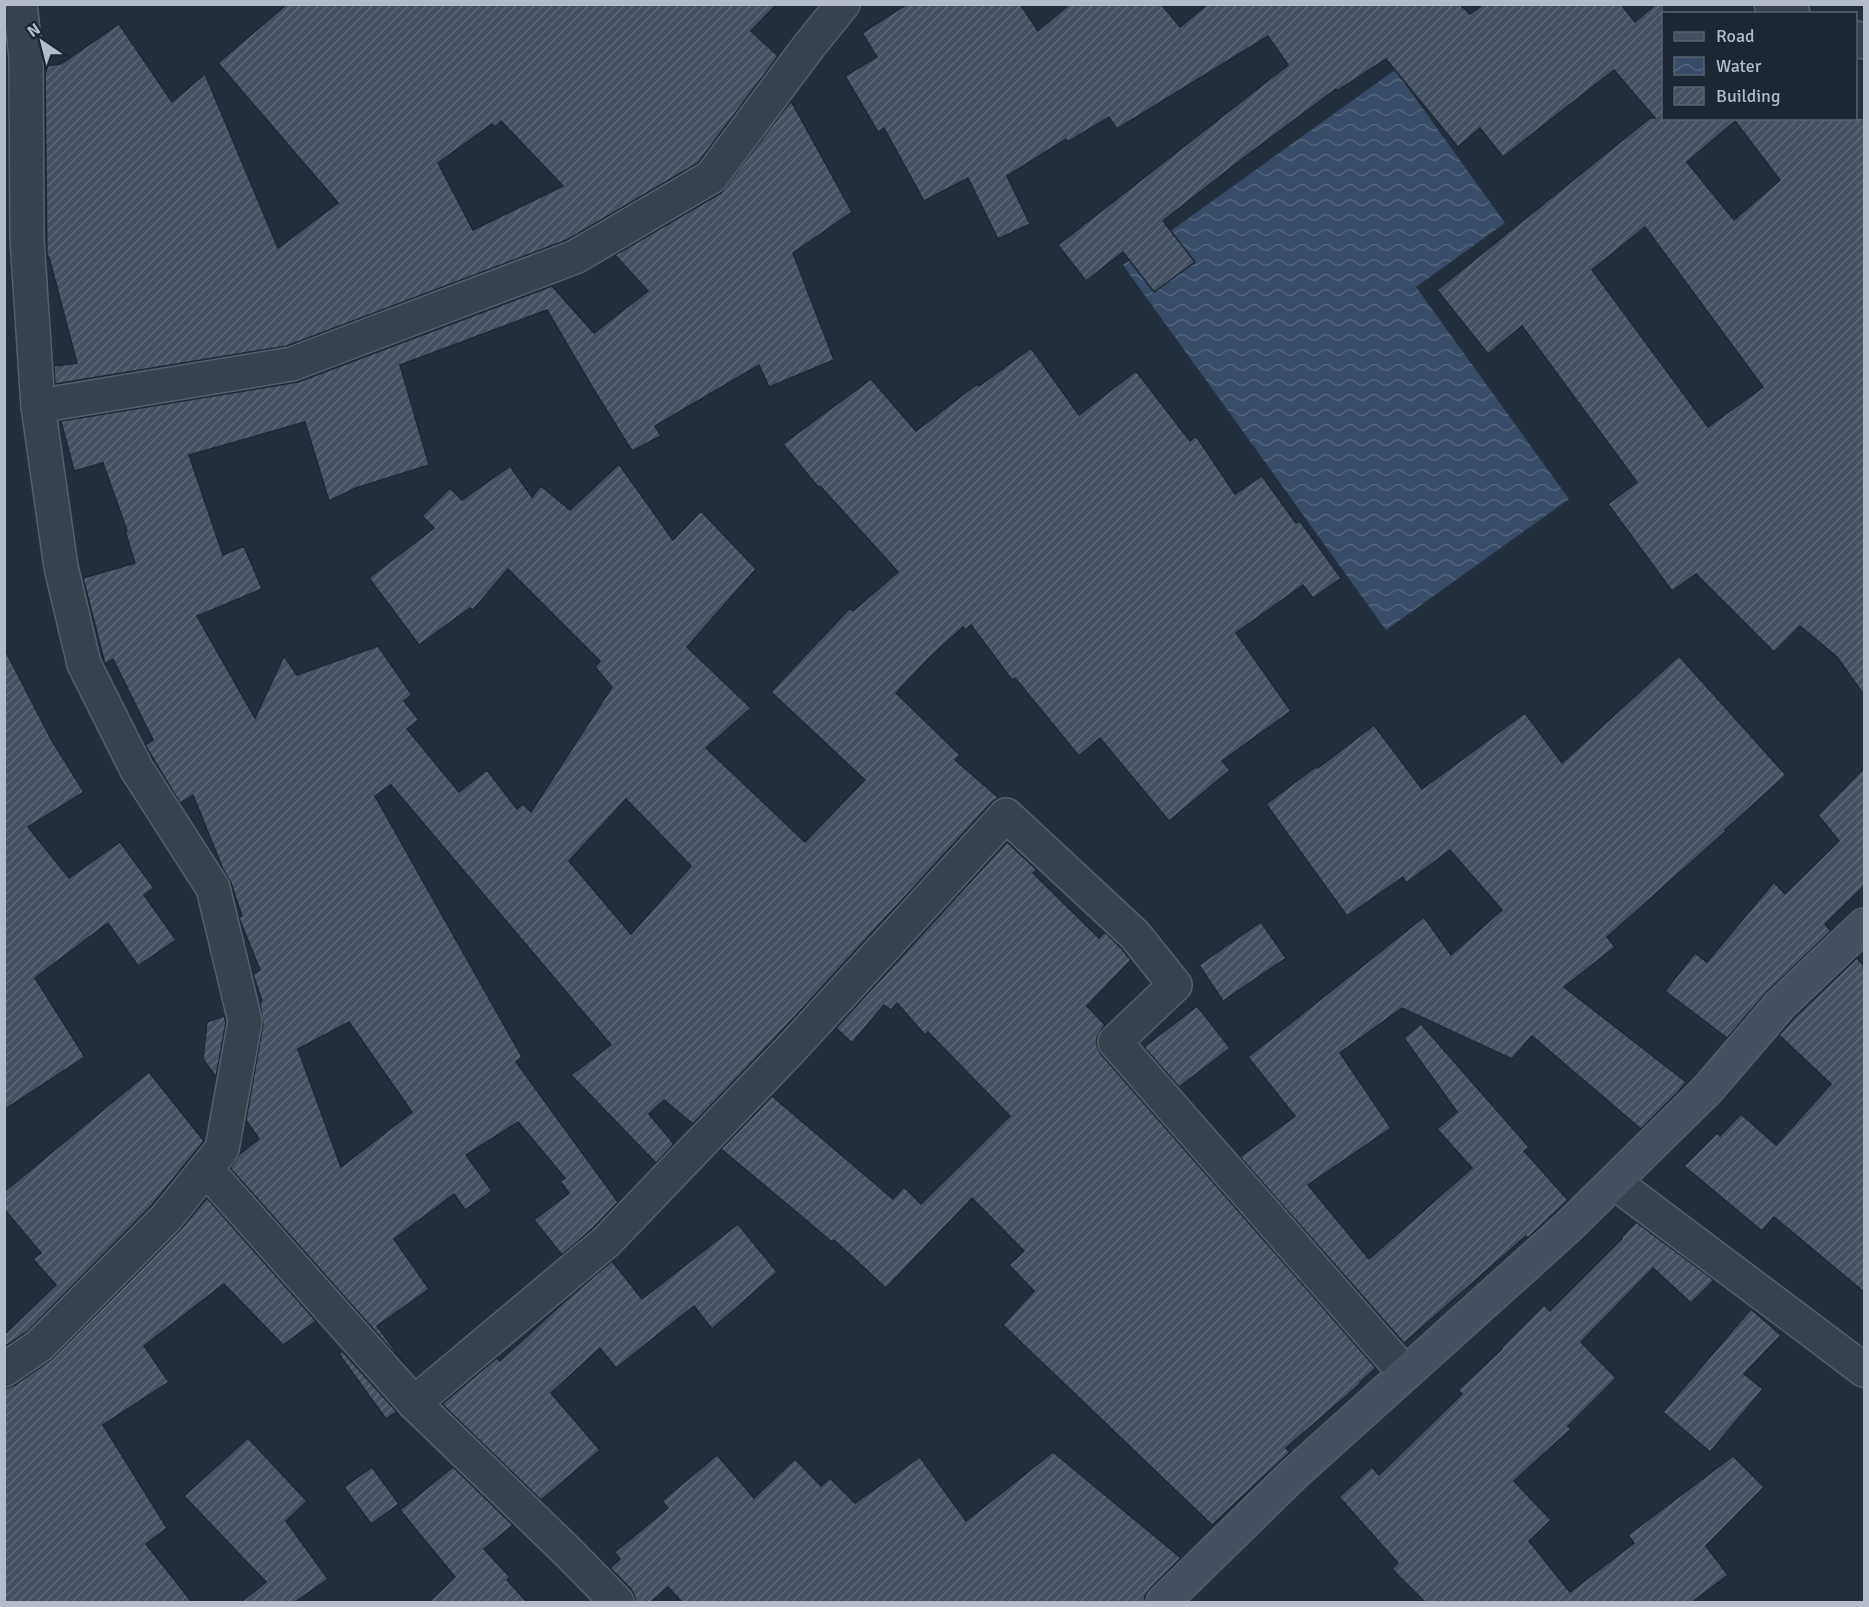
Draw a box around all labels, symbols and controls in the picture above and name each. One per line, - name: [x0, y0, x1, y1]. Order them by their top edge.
- north arrow: [12, 12, 72, 72]
- legend: [1662, 12, 1857, 120]
- text: N: [24, 19, 44, 42]
- text: Road: [1716, 25, 1755, 47]
- text: Water: [1716, 55, 1762, 77]
- text: Building: [1716, 85, 1780, 107]

